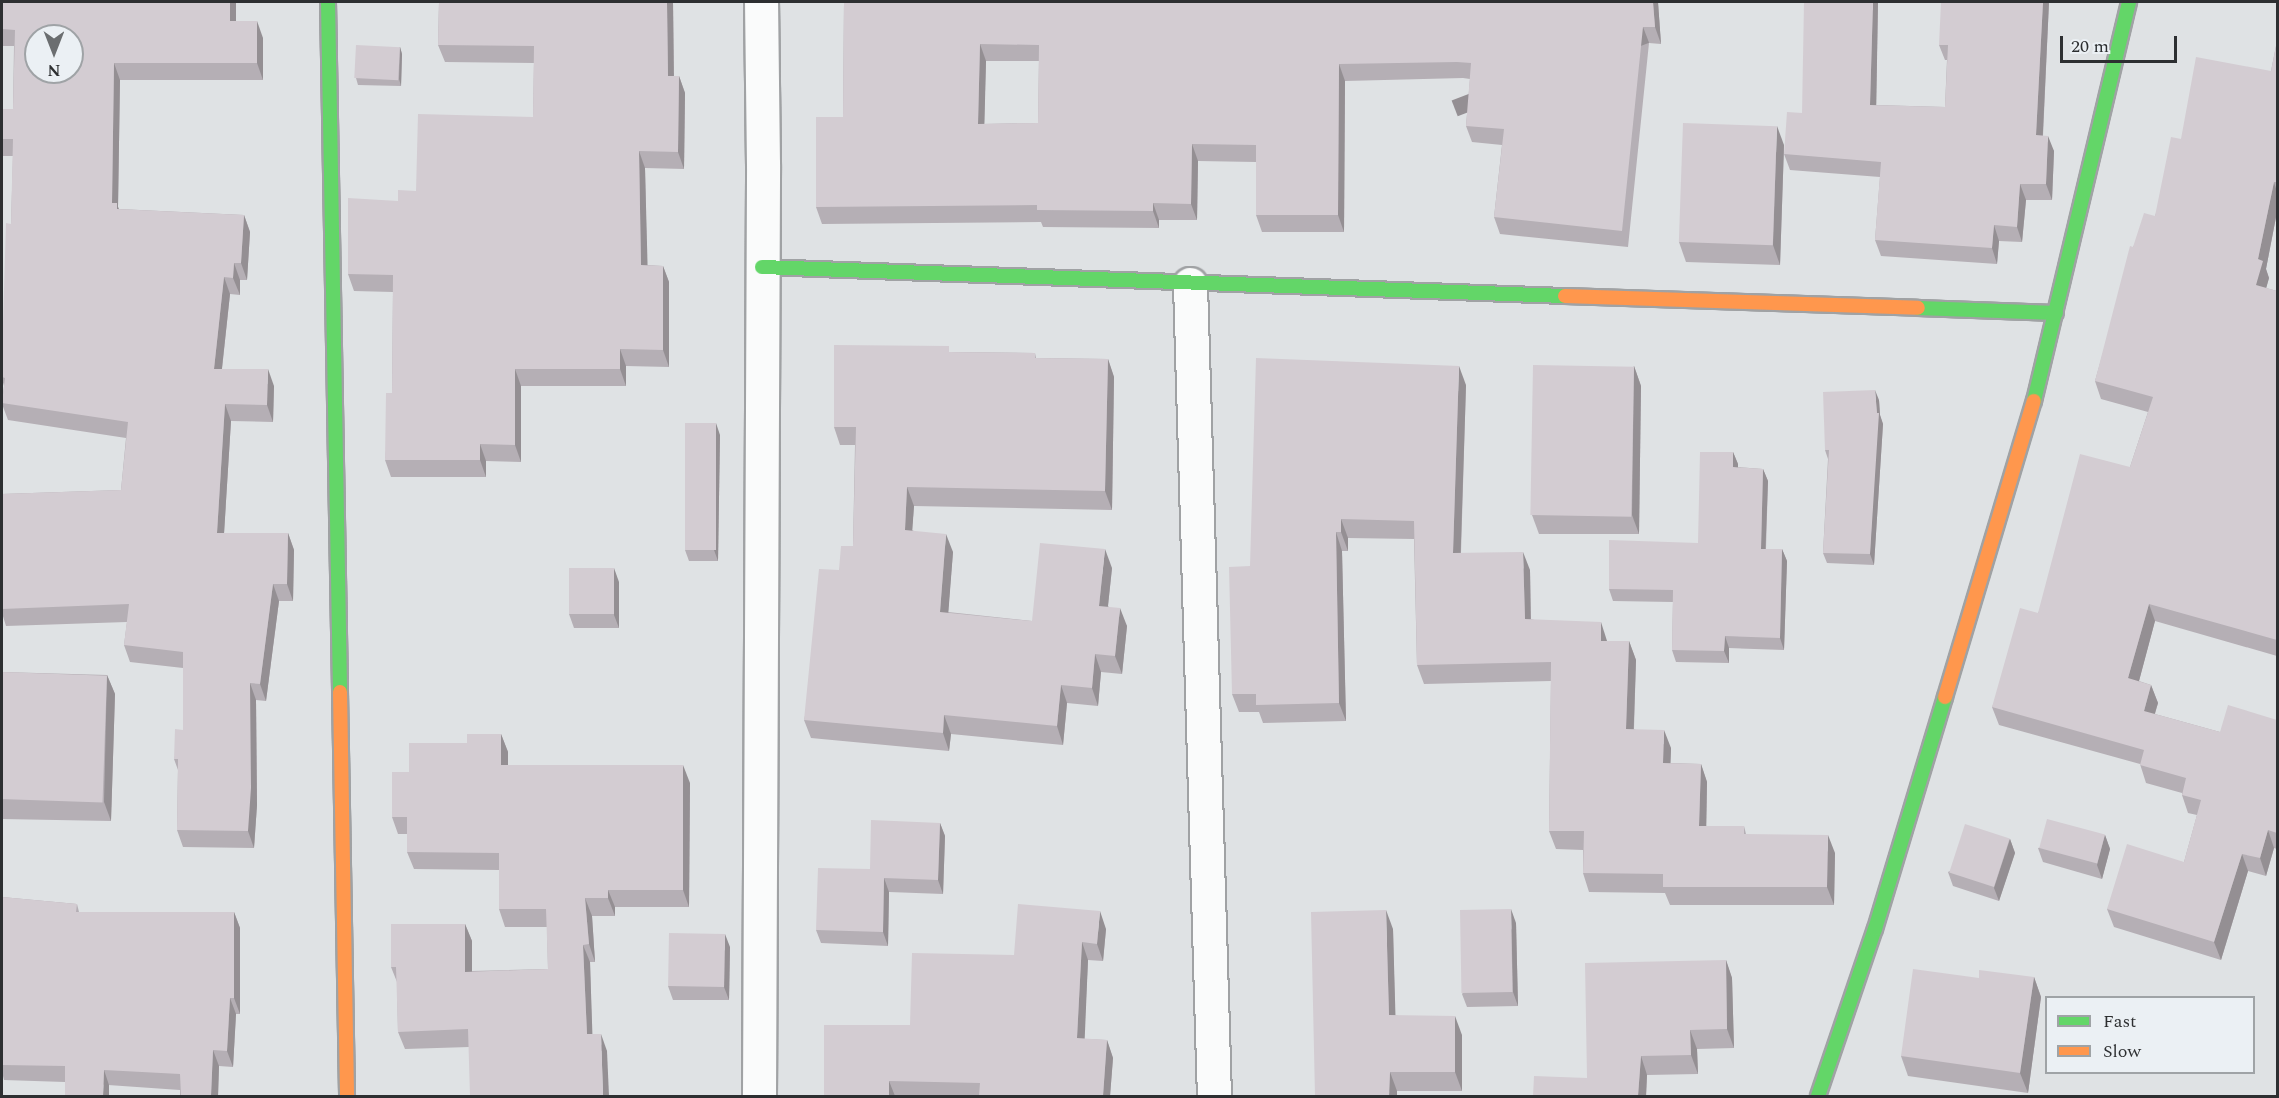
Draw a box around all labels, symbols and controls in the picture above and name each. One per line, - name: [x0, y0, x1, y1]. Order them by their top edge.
- north arrow: [24, 24, 84, 84]
- scale bar: [2063, 24, 2180, 62]
- text: 20 m: [2071, 33, 2109, 60]
- text: N: [47, 58, 61, 82]
- legend: [2045, 996, 2255, 1074]
- text: Fast: [2103, 1008, 2136, 1035]
- text: Slow: [2103, 1038, 2141, 1065]

